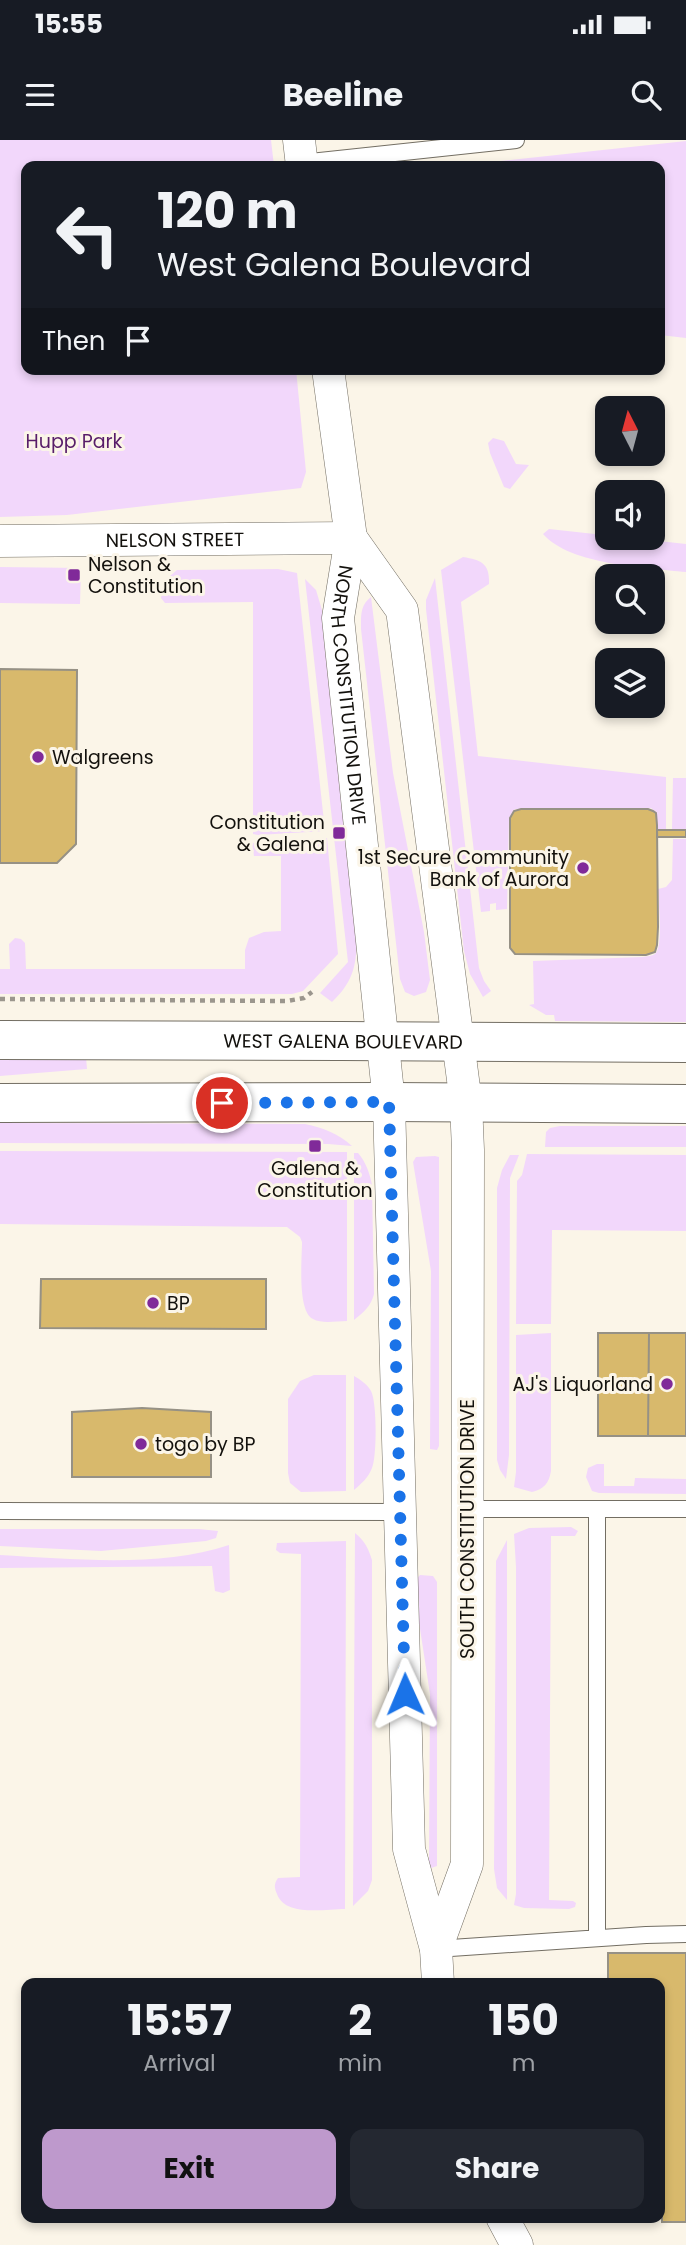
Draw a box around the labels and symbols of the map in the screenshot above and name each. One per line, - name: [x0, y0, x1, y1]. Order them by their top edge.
- north arrow: [595, 396, 665, 466]
- park label: Hupp Park: [26, 428, 123, 455]
- street label: NELSON STREET: [106, 525, 244, 554]
- place label: Nelson & Constitution: [88, 551, 203, 600]
- street label: NORTH CONSTITUTION DRIVE: [324, 563, 373, 826]
- marker: Nelson & Constitution: [66, 567, 82, 583]
- place label: Walgreens: [52, 744, 154, 771]
- marker: Walgreens: [30, 749, 46, 765]
- place label: Constitution & Galena: [210, 809, 325, 858]
- marker: Constitution & Galena: [331, 825, 347, 841]
- place label: 1st Secure Community Bank of Aurora: [358, 844, 569, 893]
- marker: 1st Secure Community Bank of Aurora: [575, 860, 591, 876]
- street label: WEST GALENA BOULEVARD: [223, 1027, 463, 1055]
- pin: [192, 1073, 252, 1133]
- marker: Galena & Constitution: [307, 1138, 323, 1154]
- place label: Galena & Constitution: [257, 1155, 373, 1204]
- place label: BP: [167, 1290, 190, 1317]
- marker: BP: [145, 1295, 161, 1311]
- place label: AJ's Liquorland: [512, 1371, 653, 1398]
- marker: AJ's Liquorland: [659, 1376, 675, 1392]
- street label: SOUTH CONSTITUTION DRIVE: [454, 1399, 481, 1659]
- place label: togo by BP: [155, 1431, 255, 1458]
- marker: togo by BP: [133, 1436, 149, 1452]
- position arrow: [368, 1657, 442, 1731]

